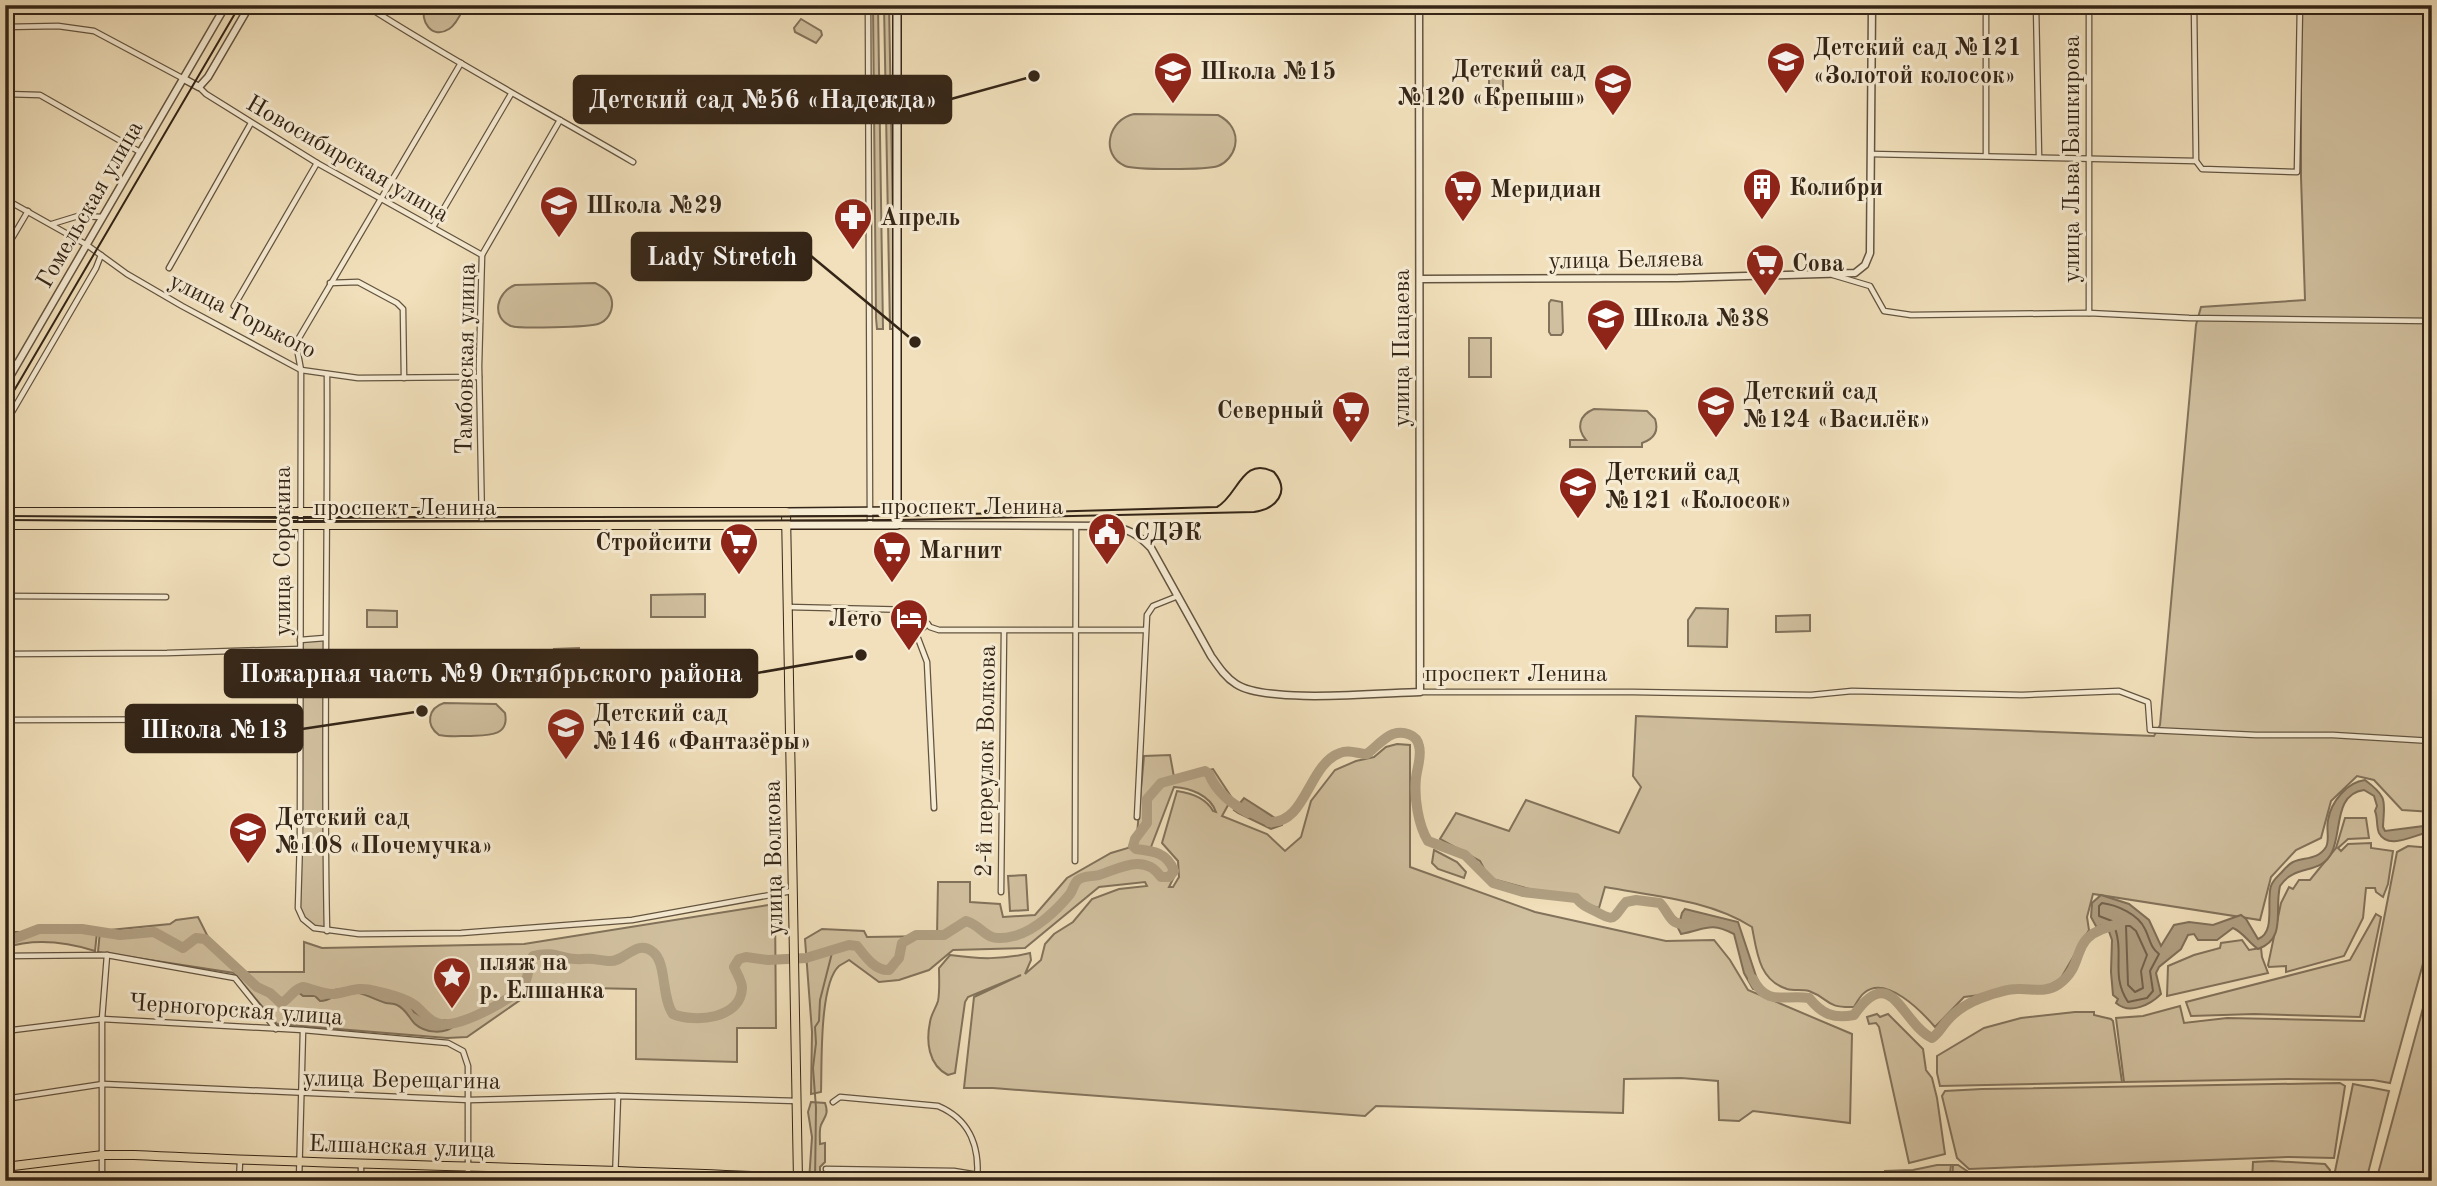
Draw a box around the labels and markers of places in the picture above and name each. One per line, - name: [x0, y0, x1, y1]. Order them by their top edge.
- place label: Детский сад №121 «Золотой колосок»: [1813, 37, 2022, 89]
- school or university icon: Детский сад №121 «Золотой колосок»: [1765, 40, 1807, 95]
- school or university icon: Школа №15: [1152, 50, 1194, 105]
- place label: Детский сад №120 «Крепыш»: [1398, 59, 1586, 111]
- place label: Школа №15: [1200, 60, 1336, 85]
- school or university icon: Детский сад №120 «Крепыш»: [1592, 62, 1634, 117]
- callout: Детский сад №56 «Надежда»: [574, 76, 951, 123]
- building icon: Колибри: [1741, 166, 1783, 221]
- supermarket icon: Меридиан: [1442, 168, 1484, 223]
- place label: Колибри: [1789, 177, 1883, 201]
- place label: Меридиан: [1490, 179, 1601, 203]
- school or university icon: Школа №29: [538, 184, 580, 239]
- place label: Школа №29: [586, 195, 722, 219]
- pharmacy icon: Апрель: [832, 196, 874, 251]
- place label: Апрель: [880, 207, 960, 231]
- callout: Lady Stretch: [632, 233, 811, 280]
- supermarket icon: Сова: [1744, 242, 1786, 297]
- place label: Сова: [1792, 253, 1844, 277]
- school or university icon: Школа №38: [1585, 297, 1627, 352]
- place label: Школа №38: [1633, 308, 1769, 332]
- place label: Детский сад №124 «Василёк»: [1743, 381, 1931, 433]
- school or university icon: Детский сад №124 «Василёк»: [1695, 384, 1737, 439]
- supermarket icon: Северный: [1330, 389, 1372, 444]
- place label: Северный: [1217, 400, 1324, 424]
- place label: Детский сад №121 «Колосок»: [1605, 462, 1792, 514]
- school or university icon: Детский сад №121 «Колосок»: [1557, 465, 1599, 520]
- public building icon: СДЭК: [1086, 511, 1128, 566]
- supermarket icon: Стройсити: [718, 521, 760, 576]
- place label: СДЭК: [1134, 522, 1202, 546]
- supermarket icon: Магнит: [871, 529, 913, 584]
- place label: Стройсити: [595, 532, 712, 556]
- place label: Магнит: [919, 540, 1002, 564]
- hotel icon: Лето: [888, 597, 930, 652]
- place label: Лето: [828, 608, 882, 632]
- callout: Пожарная часть №9 Октябрьского района: [225, 650, 757, 697]
- place label: Детский сад №146 «Фантазёры»: [593, 703, 811, 755]
- callout: Школа №13: [126, 705, 302, 752]
- school or university icon: Детский сад №146 «Фантазёры»: [545, 706, 587, 761]
- place label: Детский сад №108 «Почемучка»: [275, 807, 493, 859]
- school or university icon: Детский сад №108 «Почемучка»: [227, 810, 269, 865]
- place label: пляж на р. Елшанка: [479, 952, 604, 1004]
- place icon: пляж на р. Елшанка: [431, 955, 473, 1010]

